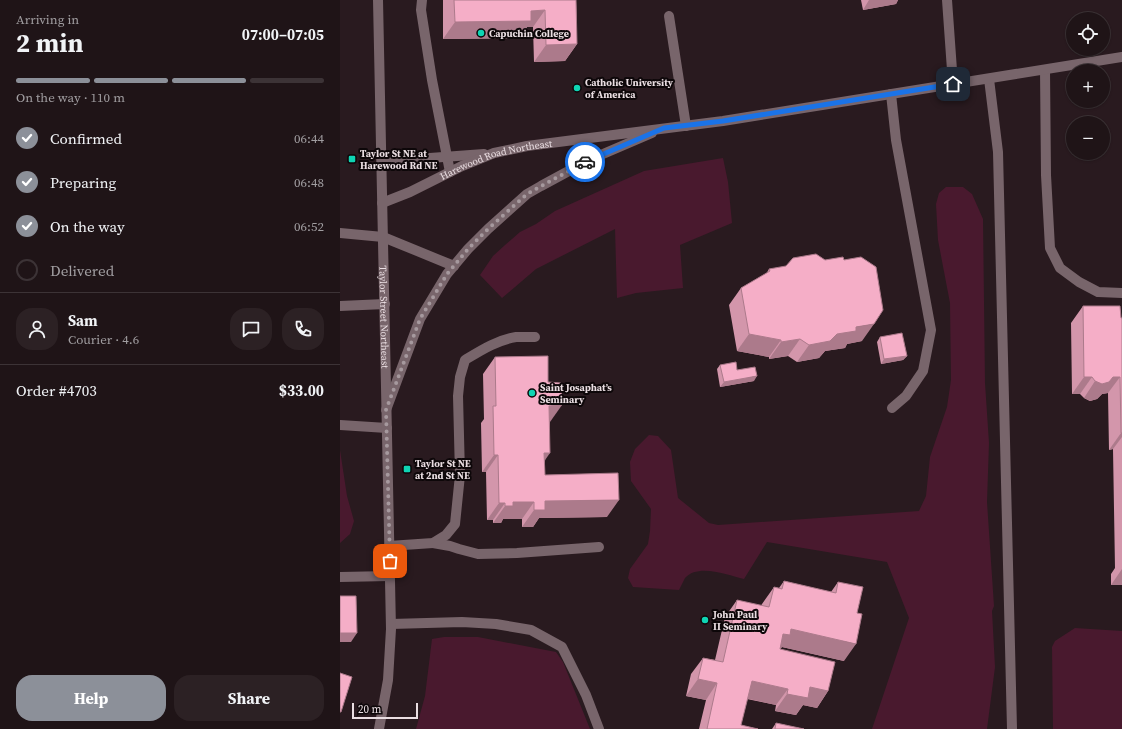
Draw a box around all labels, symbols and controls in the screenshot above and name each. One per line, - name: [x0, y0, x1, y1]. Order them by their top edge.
- text: Arriving in: [16, 11, 79, 28]
- map controls: [1066, 12, 1110, 160]
- button: locate: [1066, 12, 1110, 56]
- text: 07:00–07:05: [242, 24, 324, 45]
- text: 2 min: [16, 25, 83, 61]
- place label: Capuchin College: [489, 27, 569, 40]
- marker: Capuchin College: [476, 28, 486, 38]
- button: +: [1066, 64, 1110, 108]
- pin: [936, 67, 970, 101]
- icon: home: [942, 73, 964, 95]
- place label: Catholic University of America: [585, 76, 674, 101]
- marker: Catholic University of America: [572, 83, 582, 93]
- text: On the way · 110 m: [16, 89, 125, 106]
- button: −: [1066, 116, 1110, 160]
- icon: check: [16, 127, 38, 149]
- text: Confirmed: [50, 128, 122, 149]
- text: 06:44: [294, 130, 324, 147]
- street label: Harewood Road Northeast: [438, 136, 554, 183]
- courier: [565, 142, 605, 182]
- place label: Taylor St NE at Harewood Rd NE: [360, 147, 437, 172]
- icon: car: [574, 151, 596, 173]
- marker: Taylor St NE at Harewood Rd NE: [347, 154, 357, 164]
- icon: check: [16, 171, 38, 193]
- text: Preparing: [50, 172, 116, 193]
- text: 06:48: [294, 174, 324, 191]
- icon: check: [16, 215, 38, 237]
- text: On the way: [50, 216, 125, 237]
- text: 06:52: [294, 218, 324, 235]
- text: Delivered: [50, 260, 114, 281]
- street label: Taylor Street Northeast: [377, 265, 392, 369]
- button: person: [16, 308, 58, 350]
- button: chat: [230, 308, 272, 350]
- button: phone: [282, 308, 324, 350]
- text: Sam: [68, 310, 98, 331]
- text: Courier · 4.6: [68, 331, 139, 348]
- text: Order #4703: [16, 380, 97, 401]
- text: $33.00: [279, 380, 324, 401]
- place label: Saint Josaphat’s Seminary: [540, 381, 612, 406]
- marker: Saint Josaphat’s Seminary: [527, 388, 537, 398]
- place label: Taylor St NE at 2nd St NE: [415, 457, 471, 482]
- marker: Taylor St NE at 2nd St NE: [402, 464, 412, 474]
- pin: [373, 544, 407, 578]
- icon: bag: [379, 550, 401, 572]
- place label: John Paul II Seminary: [712, 608, 768, 633]
- marker: John Paul II Seminary: [700, 615, 710, 625]
- button: Help: [16, 675, 166, 721]
- button: Share: [174, 675, 324, 721]
- scale bar: [352, 701, 418, 720]
- text: 20 m: [358, 702, 381, 717]

